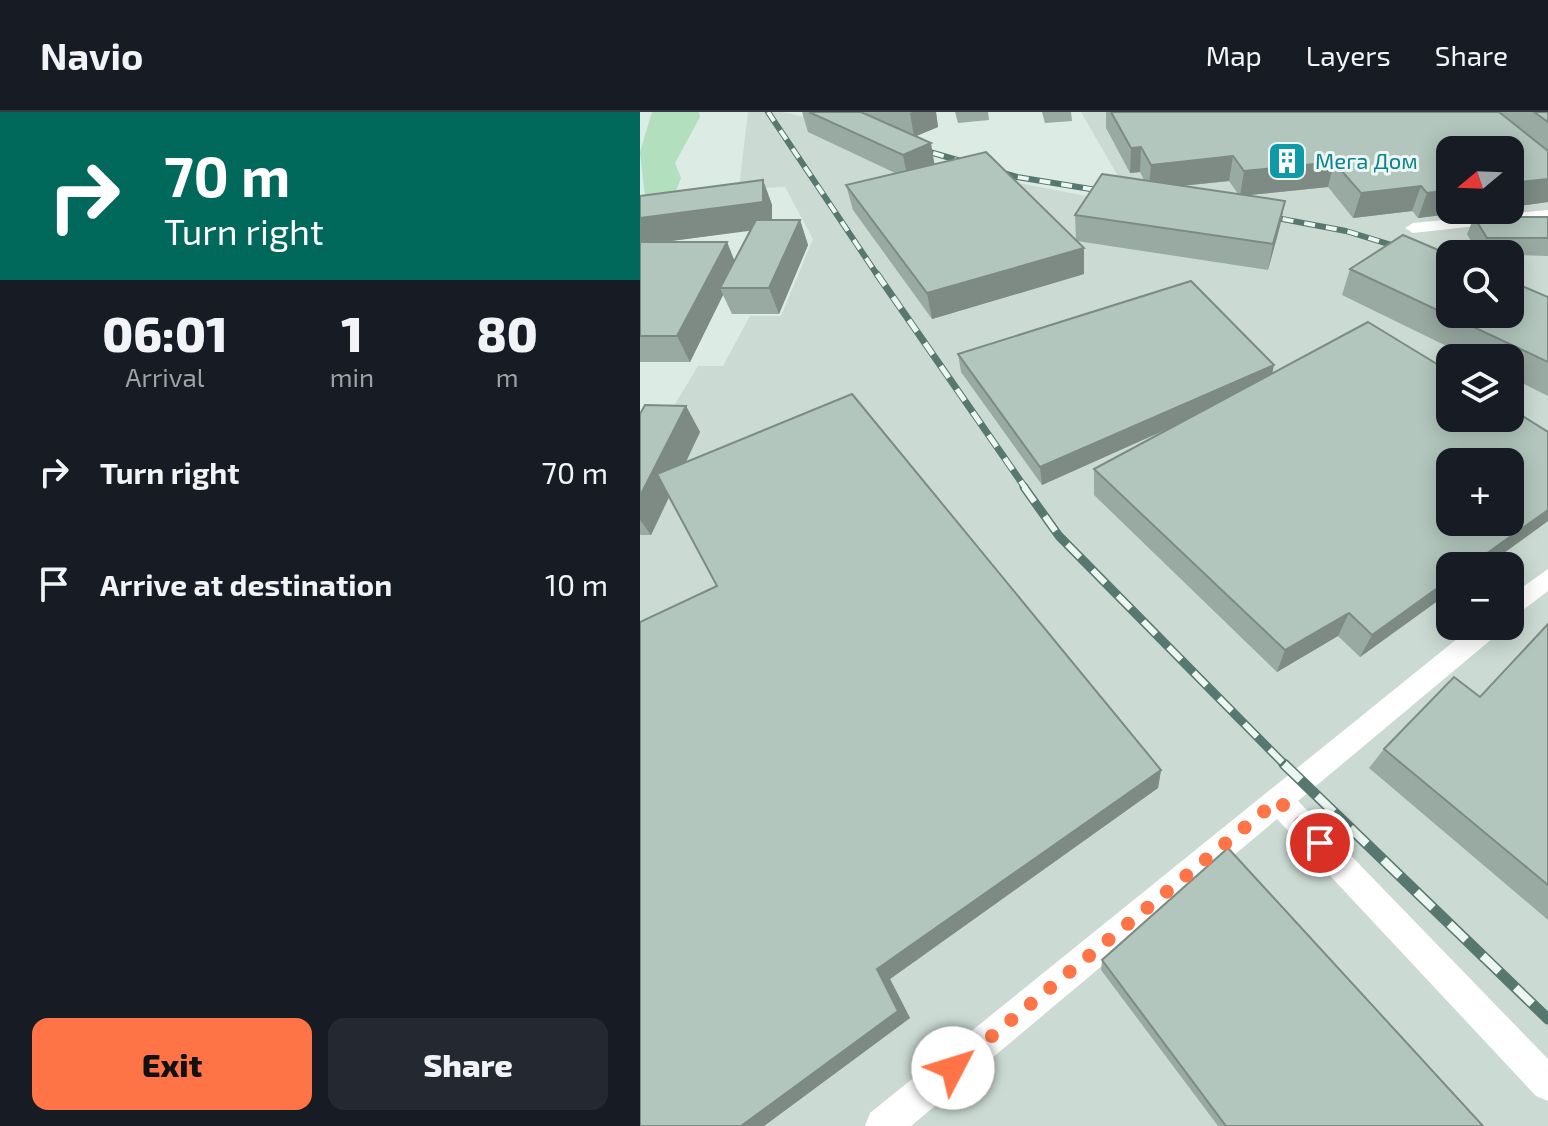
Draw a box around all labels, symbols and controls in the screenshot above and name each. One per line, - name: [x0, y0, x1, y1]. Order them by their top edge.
- text: Navio: [40, 32, 143, 78]
- text: Map: [1206, 38, 1262, 72]
- text: Layers: [1306, 38, 1391, 72]
- text: Share: [1435, 38, 1508, 72]
- north arrow: [1436, 136, 1524, 224]
- map controls: [1436, 136, 1524, 640]
- building icon: Мега Дом: [1266, 140, 1308, 182]
- text: 70 m: [164, 141, 290, 208]
- icon: right: [32, 144, 136, 248]
- place label: Мега Дом: [1315, 147, 1418, 173]
- text: Turn right: [164, 209, 324, 252]
- button: search: [1436, 240, 1524, 328]
- text: 06:01: [102, 304, 228, 362]
- text: 1: [341, 304, 363, 362]
- text: 80: [476, 304, 538, 362]
- button: layers: [1436, 344, 1524, 432]
- text: Arrival: [125, 361, 204, 392]
- text: min: [330, 361, 374, 392]
- text: m: [496, 361, 518, 392]
- button: +: [1436, 448, 1524, 536]
- icon: right: [32, 450, 76, 494]
- text: Turn right: [100, 454, 240, 490]
- text: 70 m: [542, 454, 608, 490]
- button: −: [1436, 552, 1524, 640]
- icon: arrive: [32, 562, 76, 606]
- text: Arrive at destination: [100, 566, 392, 602]
- text: 10 m: [545, 566, 608, 602]
- pin: [1286, 809, 1354, 877]
- icon: arrive: [1298, 821, 1342, 865]
- button: Exit: [32, 1018, 312, 1110]
- button: Share: [328, 1018, 608, 1110]
- position arrow: [911, 1026, 995, 1110]

